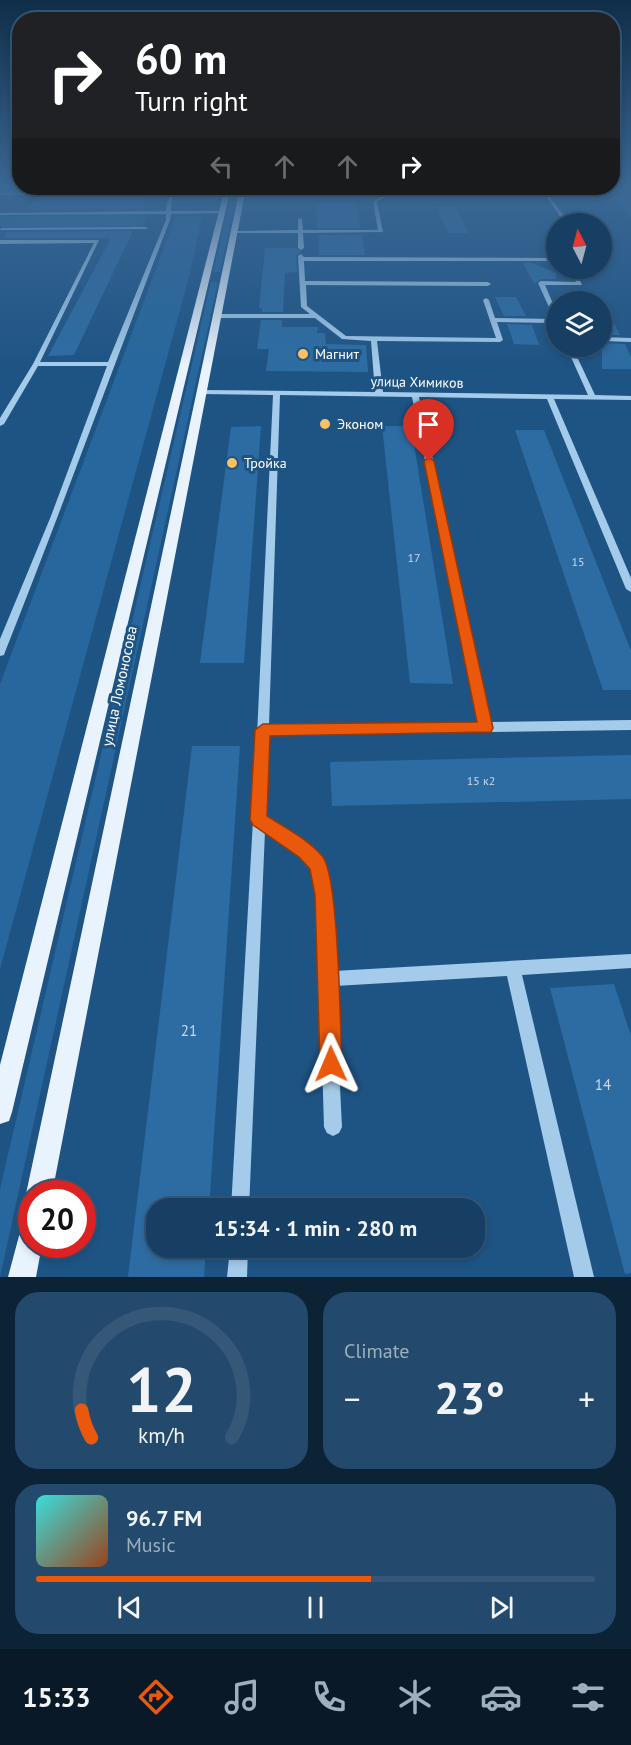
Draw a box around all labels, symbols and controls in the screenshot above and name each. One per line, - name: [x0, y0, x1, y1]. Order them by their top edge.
- text: 60 m: [135, 31, 227, 86]
- icon: right: [36, 36, 114, 114]
- text: Turn right: [135, 84, 248, 118]
- icon: left: [205, 150, 238, 183]
- icon: ahead: [268, 150, 301, 183]
- icon: ahead: [331, 150, 364, 183]
- icon: right: [394, 150, 427, 183]
- north arrow: [546, 213, 612, 279]
- map controls: [546, 213, 612, 357]
- button: layers: [546, 291, 612, 357]
- place label: Магнит: [315, 345, 359, 363]
- marker: Магнит: [296, 347, 310, 361]
- street label: улица Химиков: [370, 372, 464, 392]
- pin: [403, 399, 454, 461]
- icon: arrive: [412, 408, 445, 441]
- place label: Эконом: [337, 415, 383, 433]
- marker: Эконом: [318, 417, 332, 431]
- place label: Тройка: [244, 454, 287, 472]
- marker: Тройка: [225, 456, 239, 470]
- house number: 17: [407, 550, 421, 565]
- house number: 15: [571, 554, 585, 569]
- street label: улица Ломоносова: [97, 624, 141, 748]
- house number: 15 к2: [467, 773, 495, 788]
- house number: 21: [181, 1021, 197, 1040]
- position arrow: [299, 1032, 363, 1096]
- house number: 14: [595, 1075, 611, 1094]
- speed limit sign: 20: [18, 1180, 96, 1258]
- text: 15:34 · 1 min · 280 m: [214, 1214, 417, 1242]
- text: Climate: [344, 1338, 410, 1364]
- text: 12: [126, 1348, 197, 1429]
- text: 23°: [434, 1368, 505, 1426]
- text: −: [344, 1377, 361, 1420]
- text: +: [578, 1377, 595, 1420]
- text: km/h: [138, 1421, 185, 1449]
- text: 96.7 FM: [126, 1504, 202, 1532]
- text: Music: [126, 1532, 175, 1558]
- icon: previous: [113, 1591, 146, 1624]
- icon: pause: [299, 1591, 332, 1624]
- icon: next: [485, 1591, 518, 1624]
- icon: directions: [135, 1676, 177, 1718]
- icon: music: [221, 1676, 263, 1718]
- icon: phone: [308, 1676, 350, 1718]
- icon: climate: [394, 1676, 436, 1718]
- icon: car: [480, 1676, 522, 1718]
- icon: filters: [567, 1676, 609, 1718]
- text: 15:33: [22, 1680, 91, 1714]

